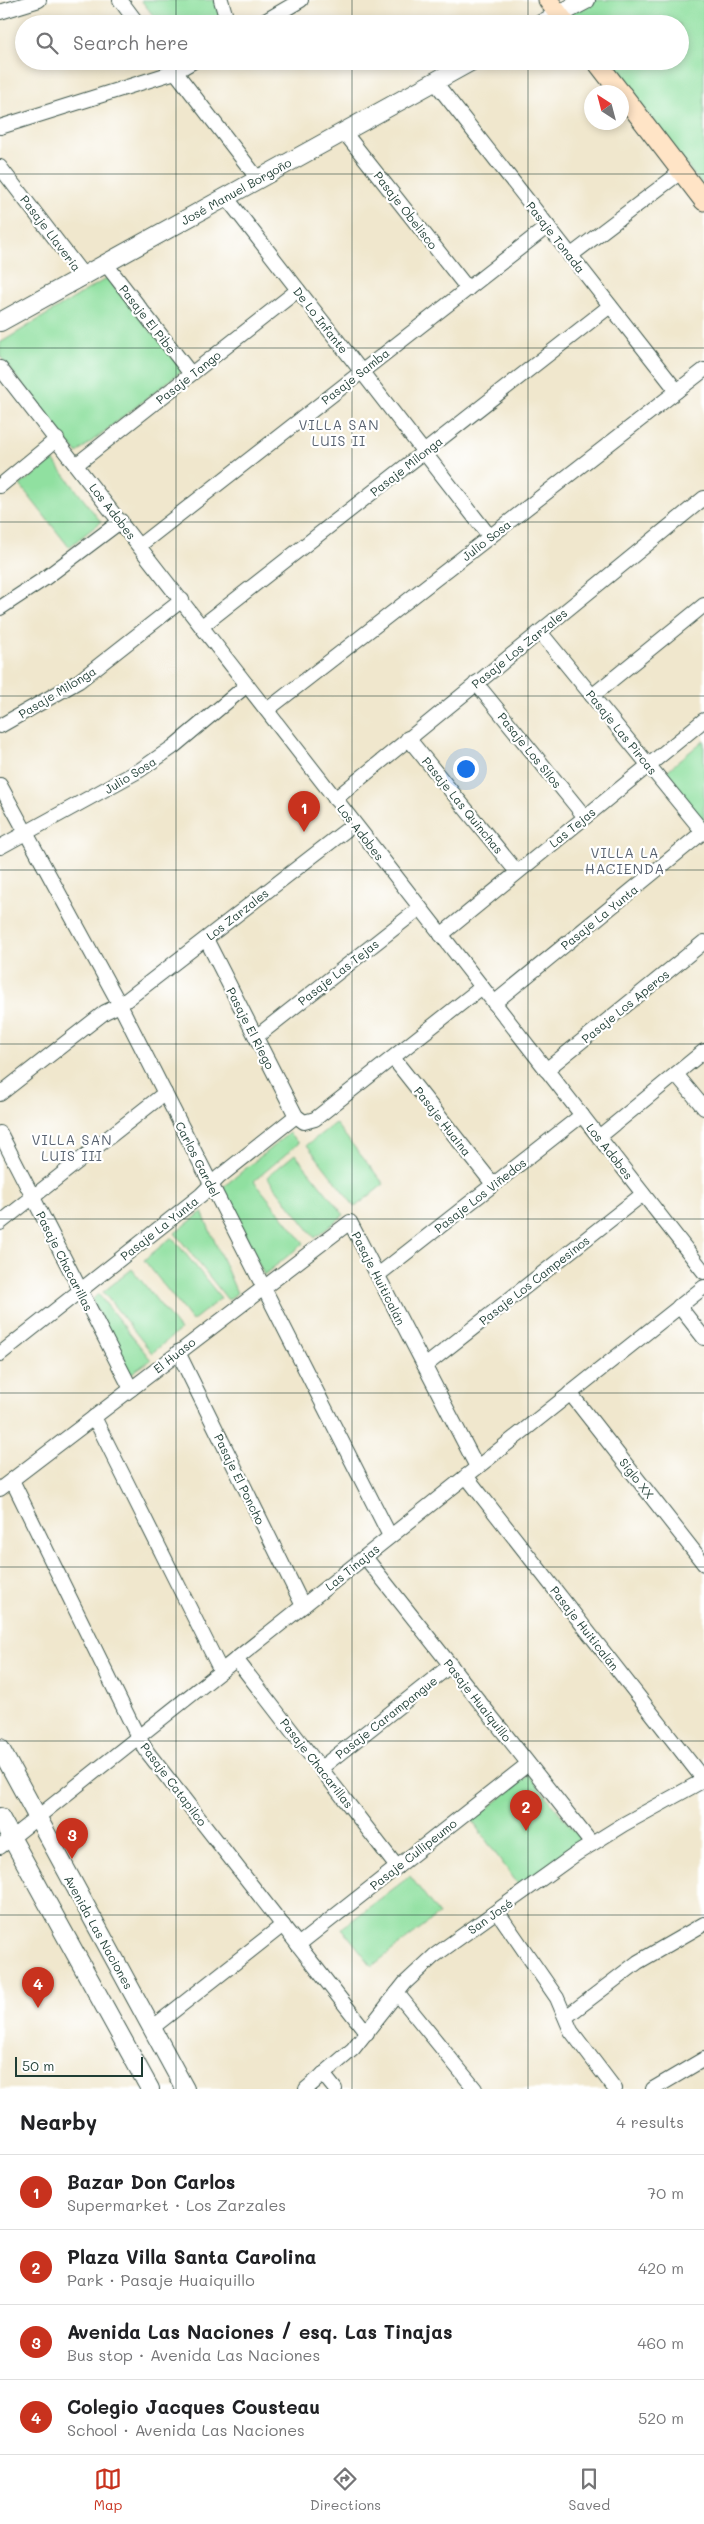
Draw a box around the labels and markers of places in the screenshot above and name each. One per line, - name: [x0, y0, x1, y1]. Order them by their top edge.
- pin: 1: [288, 791, 320, 832]
- pin: 2: [510, 1790, 542, 1831]
- pin: 3: [56, 1818, 88, 1859]
- pin: 4: [22, 1967, 54, 2008]

